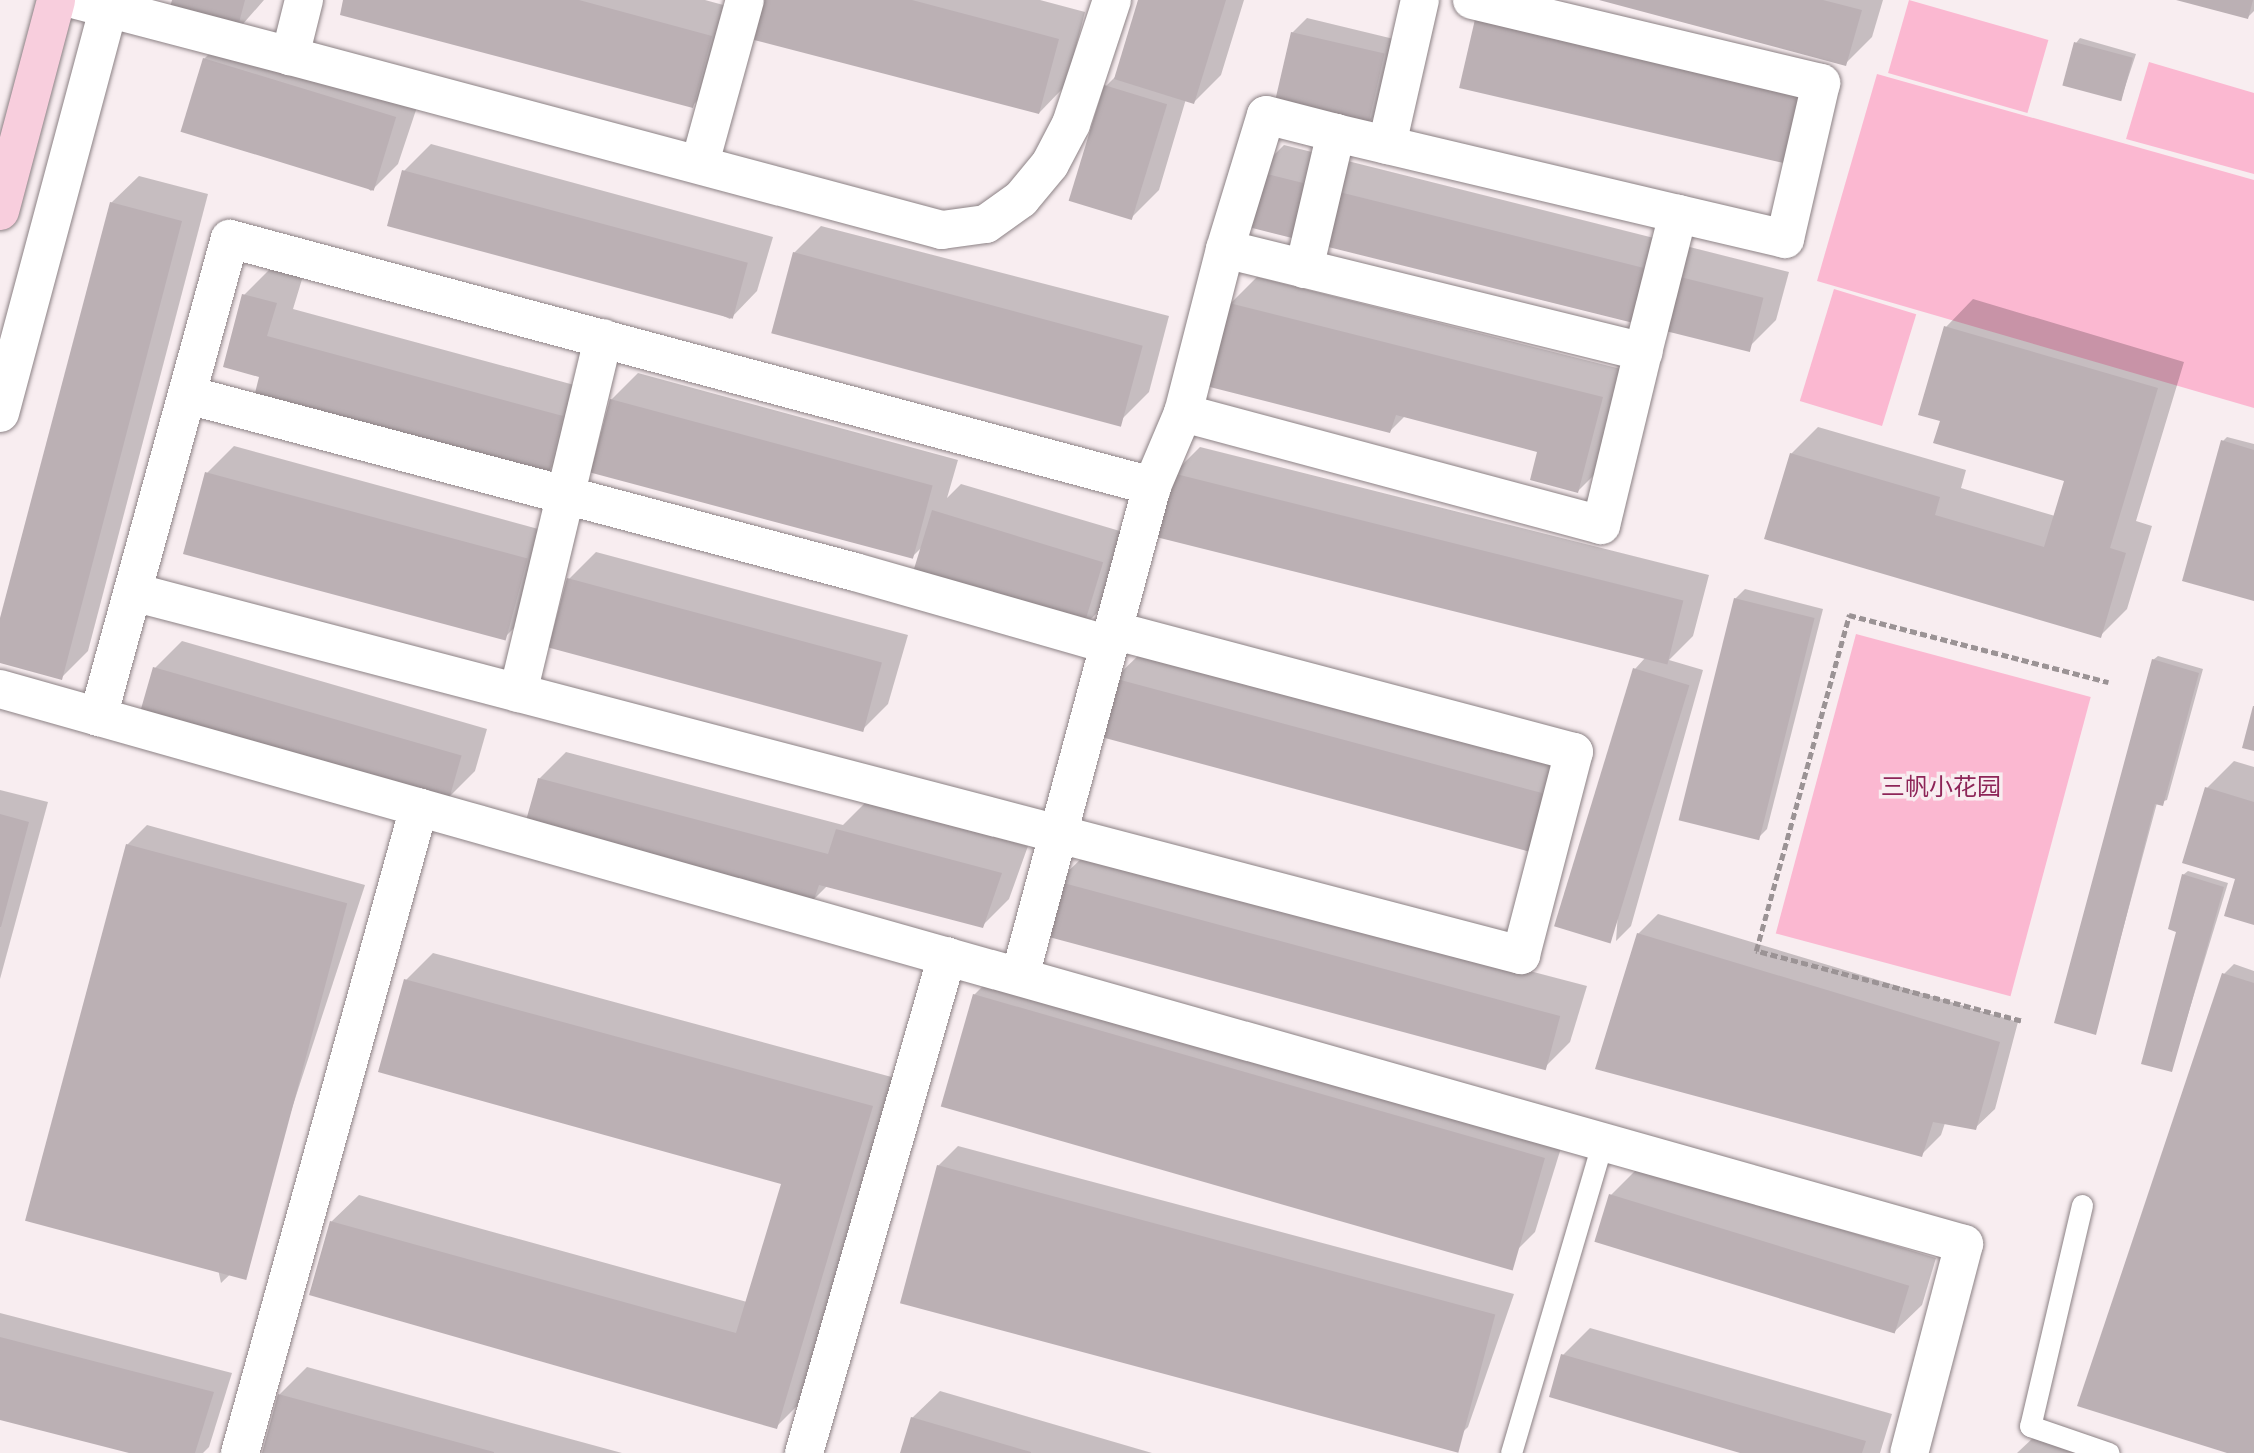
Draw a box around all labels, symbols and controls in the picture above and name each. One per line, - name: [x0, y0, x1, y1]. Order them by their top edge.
- park label: 三帆小花园: [1881, 773, 2001, 801]

